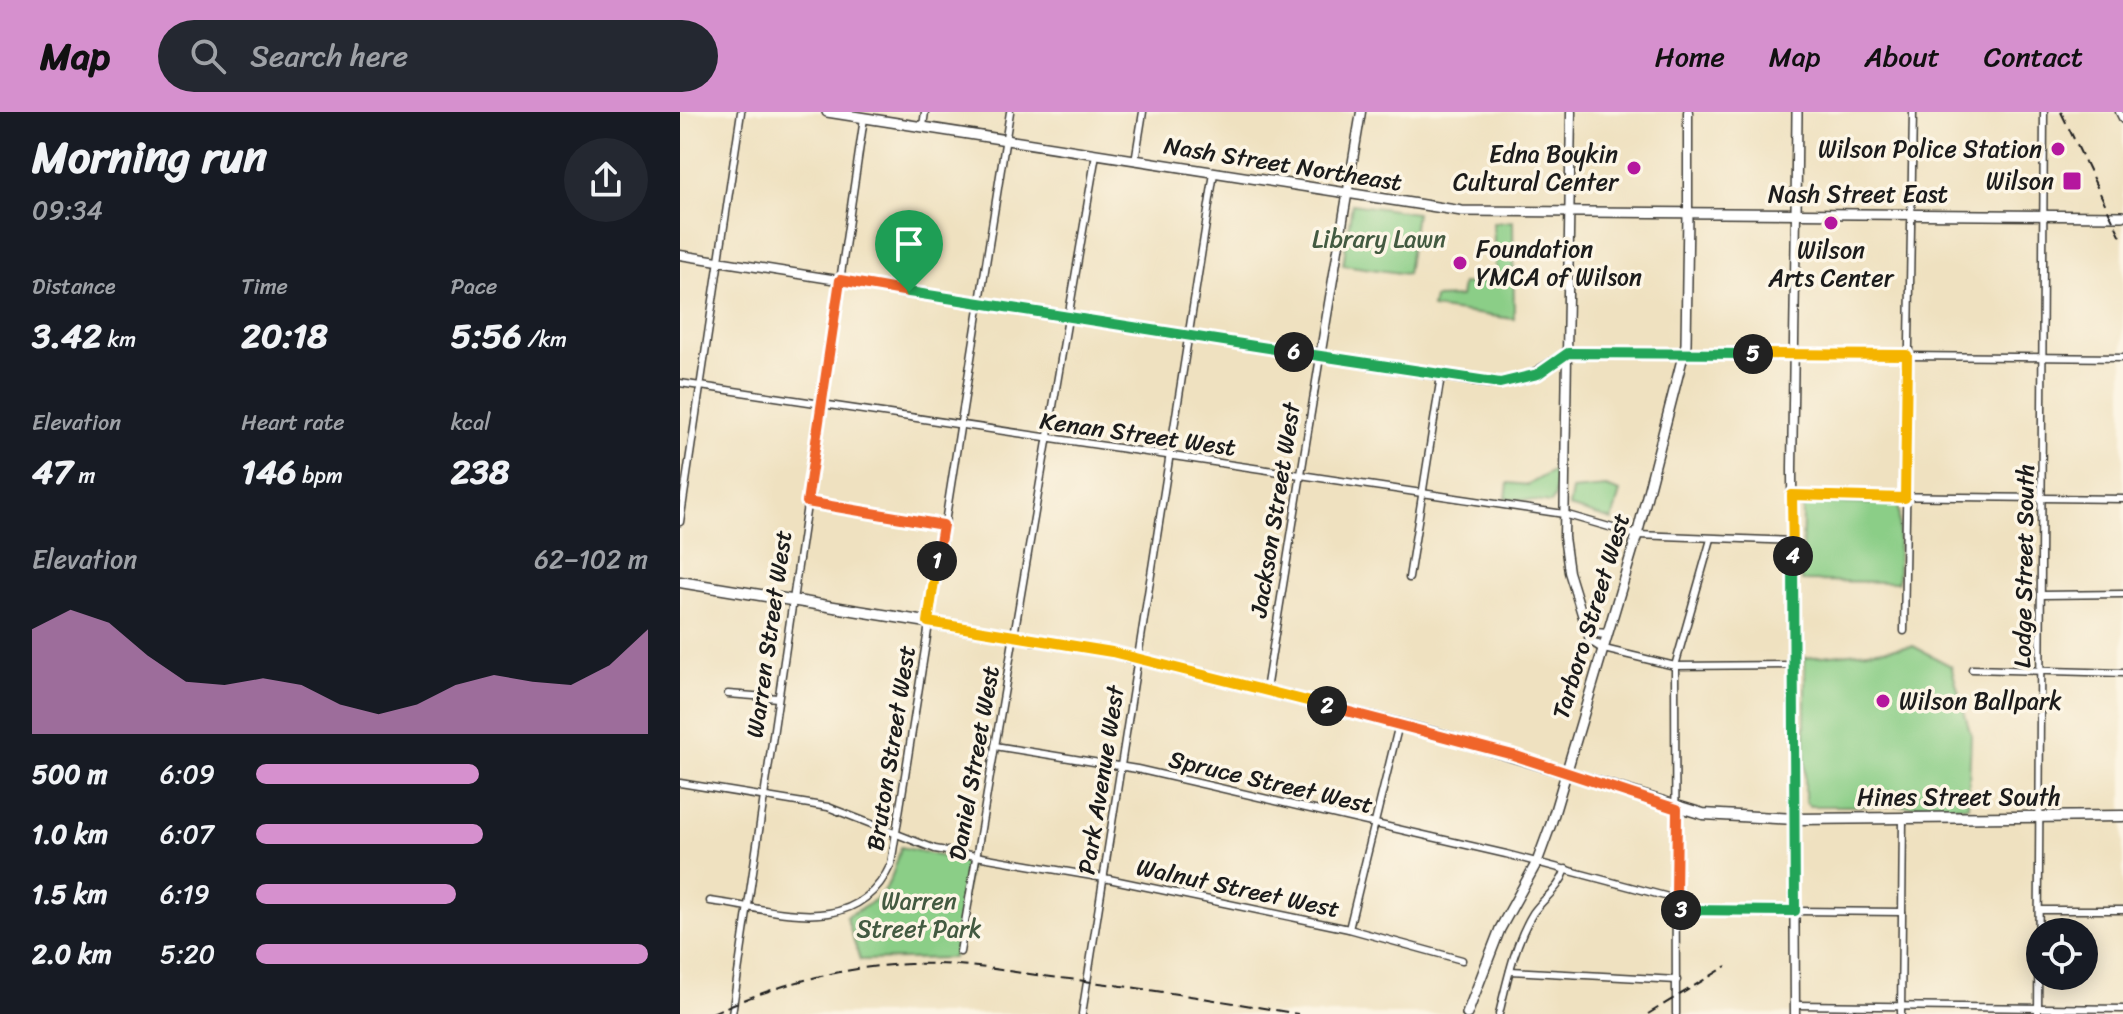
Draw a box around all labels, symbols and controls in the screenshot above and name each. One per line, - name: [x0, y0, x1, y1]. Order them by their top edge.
- search box: [158, 20, 718, 92]
- text: Map: [40, 23, 110, 90]
- text: Search here: [250, 29, 408, 83]
- text: Home: [1655, 32, 1725, 81]
- text: Map: [1769, 32, 1820, 81]
- text: About: [1864, 32, 1940, 81]
- text: Contact: [1984, 32, 2083, 81]
- icon: search: [186, 34, 230, 78]
- text: Morning run: [32, 118, 267, 196]
- street label: Nash Street Northeast: [1161, 124, 1405, 204]
- place label: Wilson Police Station: [1818, 128, 2042, 170]
- place label: Edna Boykin Cultural Center: [1453, 133, 1620, 203]
- button: share: [564, 138, 648, 222]
- marker: Wilson Police Station: [2049, 140, 2067, 158]
- marker: Edna Boykin Cultural Center: [1625, 159, 1643, 177]
- place label: Wilson: [1986, 160, 2054, 202]
- marker: Wilson: [2061, 170, 2083, 192]
- street label: Nash Street East: [1768, 173, 1948, 215]
- text: 09:34: [32, 187, 103, 233]
- pin: [875, 210, 943, 292]
- marker: Wilson Arts Center: [1822, 214, 1840, 232]
- park label: Library Lawn: [1312, 218, 1446, 260]
- icon: arrive: [887, 222, 931, 266]
- place label: Foundation YMCA of Wilson: [1476, 228, 1642, 298]
- place label: Wilson Arts Center: [1767, 229, 1895, 299]
- marker: Foundation YMCA of Wilson: [1451, 254, 1469, 272]
- text: Distance: [32, 267, 116, 306]
- text: Time: [241, 267, 288, 306]
- text: Pace: [451, 267, 497, 306]
- text: 3.42: [32, 306, 102, 366]
- text: 20:18: [241, 306, 328, 366]
- text: 5:56: [451, 306, 522, 366]
- text: km: [102, 320, 136, 359]
- text: /km: [522, 320, 567, 359]
- pin: 6: [1274, 332, 1314, 372]
- text: 6: [1288, 332, 1300, 371]
- pin: 5: [1733, 334, 1773, 374]
- text: 5: [1746, 334, 1760, 373]
- street label: Jackson Street West: [1237, 398, 1313, 621]
- street label: Kenan Street West: [1037, 399, 1239, 469]
- text: Elevation: [32, 403, 121, 442]
- text: Heart rate: [241, 403, 345, 442]
- text: kcal: [451, 403, 491, 442]
- text: 47: [32, 442, 73, 502]
- text: 146: [241, 442, 296, 502]
- text: 238: [451, 442, 509, 502]
- text: m: [73, 456, 95, 495]
- text: bpm: [296, 456, 343, 495]
- street label: Lodge Street South: [2001, 464, 2047, 668]
- street label: Tarboro Street West: [1540, 508, 1642, 724]
- street label: Warren Street West: [734, 527, 804, 741]
- text: Elevation: [32, 536, 137, 582]
- text: 62–102 m: [534, 536, 648, 582]
- pin: 4: [1773, 536, 1813, 576]
- text: 4: [1786, 536, 1800, 575]
- pin: 1: [917, 541, 957, 581]
- text: 1: [932, 541, 942, 580]
- street label: Bruton Street West: [854, 642, 928, 854]
- street label: Daniel Street West: [936, 662, 1012, 864]
- place label: Wilson Ballpark: [1899, 680, 2062, 722]
- street label: Park Avenue West: [1065, 681, 1137, 877]
- pin: 2: [1307, 686, 1347, 726]
- text: 2: [1321, 686, 1333, 725]
- marker: Wilson Ballpark: [1874, 692, 1892, 710]
- street label: Spruce Street West: [1165, 738, 1377, 826]
- text: 500 m: [32, 751, 107, 797]
- text: 6:09: [160, 751, 215, 797]
- street label: Hines Street South: [1857, 776, 2061, 818]
- text: 1.0 km: [32, 811, 108, 857]
- text: 6:07: [160, 811, 214, 857]
- street label: Walnut Street West: [1133, 846, 1343, 930]
- text: 1.5 km: [32, 871, 107, 917]
- text: 6:19: [160, 871, 210, 917]
- park label: Warren Street Park: [856, 880, 982, 950]
- pin: 3: [1661, 890, 1701, 930]
- text: 3: [1675, 890, 1687, 929]
- map controls: [2026, 918, 2098, 990]
- button: locate: [2026, 918, 2098, 990]
- text: 2.0 km: [32, 931, 112, 977]
- text: 5:20: [160, 931, 215, 977]

